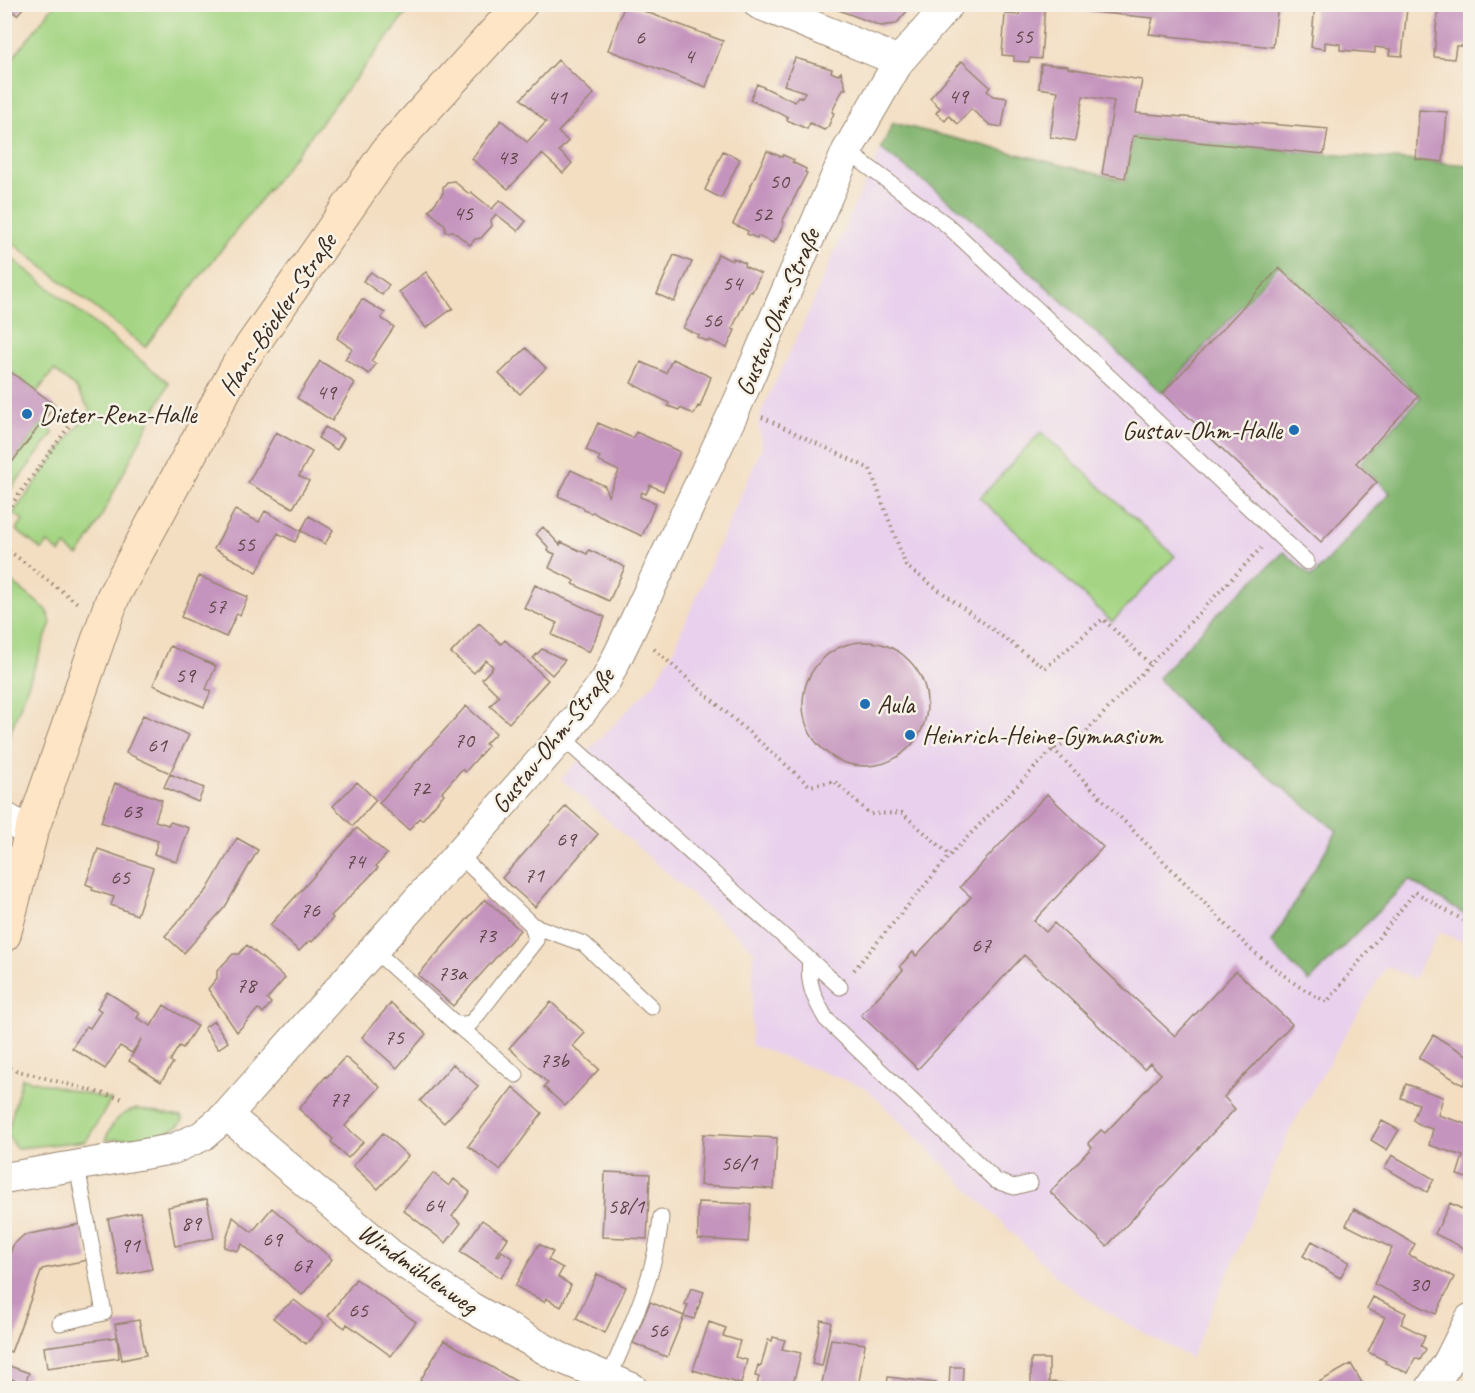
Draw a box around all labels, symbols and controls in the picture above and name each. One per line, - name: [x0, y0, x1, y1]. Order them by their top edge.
- house number: 55: [1013, 22, 1034, 50]
- house number: 6: [635, 23, 646, 51]
- house number: 4: [684, 42, 696, 70]
- house number: 49: [948, 82, 970, 110]
- house number: 41: [547, 83, 568, 111]
- house number: 43: [497, 143, 519, 171]
- house number: 50: [769, 167, 791, 195]
- house number: 45: [453, 199, 474, 227]
- house number: 52: [752, 200, 774, 228]
- street label: Gustav-Ohm-Straße: [727, 221, 828, 401]
- street label: Hans-Böckler-Straße: [211, 225, 345, 402]
- house number: 54: [722, 269, 744, 297]
- house number: 56: [702, 306, 723, 334]
- house number: 49: [316, 378, 338, 406]
- place label: Dieter-Renz-Halle: [39, 398, 198, 431]
- marker: Dieter-Renz-Halle: [20, 407, 34, 421]
- place label: Gustav-Ohm-Halle: [1122, 414, 1284, 447]
- marker: Gustav-Ohm-Halle: [1287, 423, 1301, 437]
- house number: 55: [235, 530, 256, 558]
- house number: 57: [206, 592, 227, 620]
- street label: Gustav-Ohm-Straße: [484, 659, 623, 820]
- house number: 59: [175, 661, 197, 689]
- place label: Aula: [877, 688, 916, 721]
- marker: Aula: [858, 697, 872, 711]
- place label: Heinrich-Heine-Gymnasium: [922, 719, 1165, 752]
- house number: 70: [454, 726, 476, 754]
- marker: Heinrich-Heine-Gymnasium: [903, 728, 917, 742]
- house number: 61: [147, 731, 168, 759]
- house number: 72: [410, 774, 432, 802]
- house number: 63: [122, 797, 144, 825]
- house number: 69: [556, 825, 578, 853]
- house number: 74: [345, 847, 367, 875]
- house number: 71: [524, 861, 545, 889]
- house number: 65: [110, 863, 131, 891]
- house number: 76: [300, 896, 321, 924]
- house number: 73: [476, 921, 498, 949]
- house number: 67: [971, 931, 992, 959]
- house number: 73a: [437, 959, 468, 987]
- house number: 78: [236, 971, 258, 999]
- house number: 75: [384, 1023, 405, 1051]
- house number: 73b: [539, 1046, 570, 1074]
- house number: 77: [329, 1085, 350, 1113]
- house number: 56/1: [721, 1149, 759, 1177]
- house number: 64: [424, 1191, 446, 1219]
- house number: 58/1: [608, 1192, 646, 1220]
- house number: 89: [181, 1209, 203, 1237]
- street label: Windmühlenweg: [352, 1215, 485, 1323]
- house number: 69: [262, 1225, 284, 1253]
- house number: 91: [120, 1231, 141, 1259]
- house number: 67: [292, 1251, 313, 1279]
- house number: 30: [1409, 1270, 1431, 1298]
- house number: 65: [348, 1296, 369, 1324]
- house number: 56: [648, 1316, 669, 1344]

